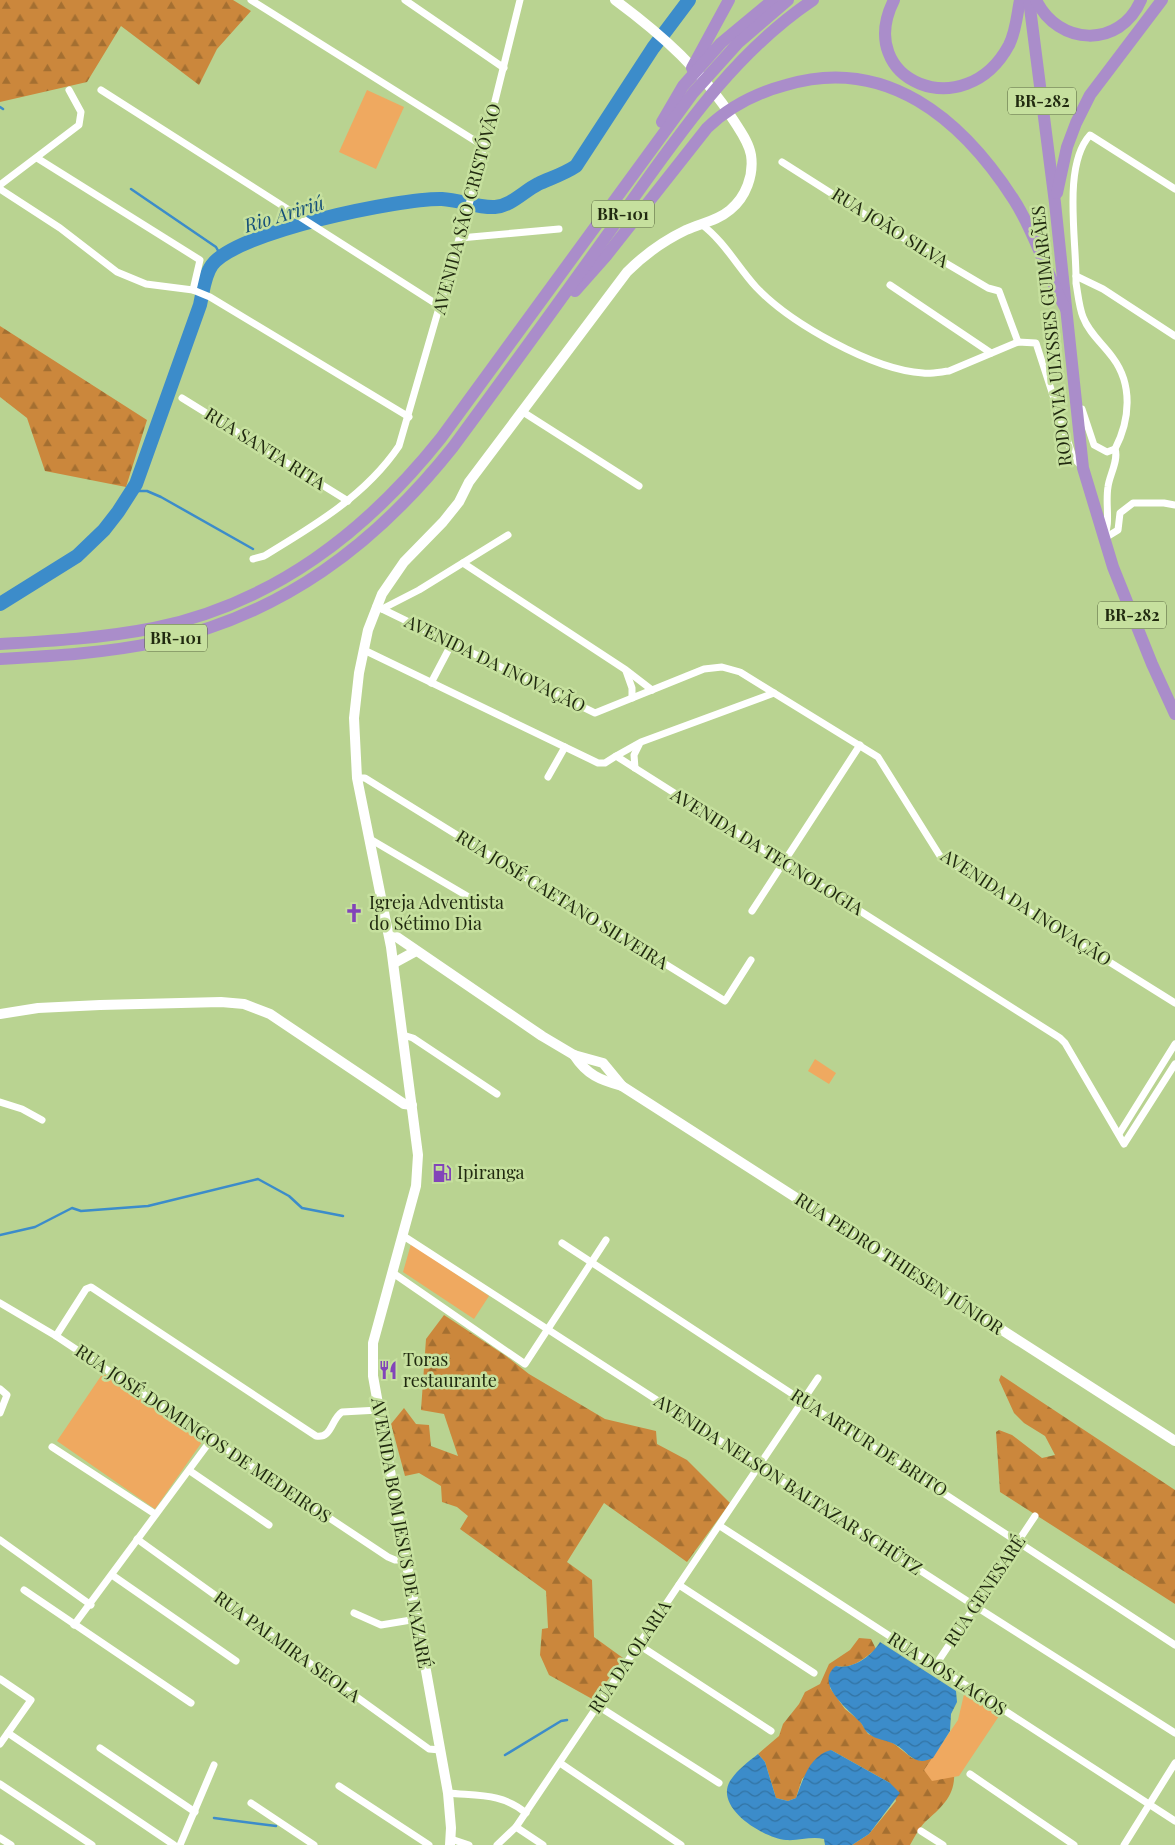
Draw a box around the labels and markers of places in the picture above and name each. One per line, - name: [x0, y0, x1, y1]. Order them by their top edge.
- place label: Igreja Adventista do Sétimo Dia: [369, 890, 504, 935]
- church icon: Igreja Adventista do Sétimo Dia: [343, 902, 365, 924]
- place label: Ipiranga: [457, 1160, 524, 1184]
- fuel station icon: Ipiranga: [431, 1162, 453, 1184]
- place label: Toras restaurante: [403, 1347, 497, 1392]
- restaurant icon: Toras restaurante: [377, 1359, 399, 1381]

